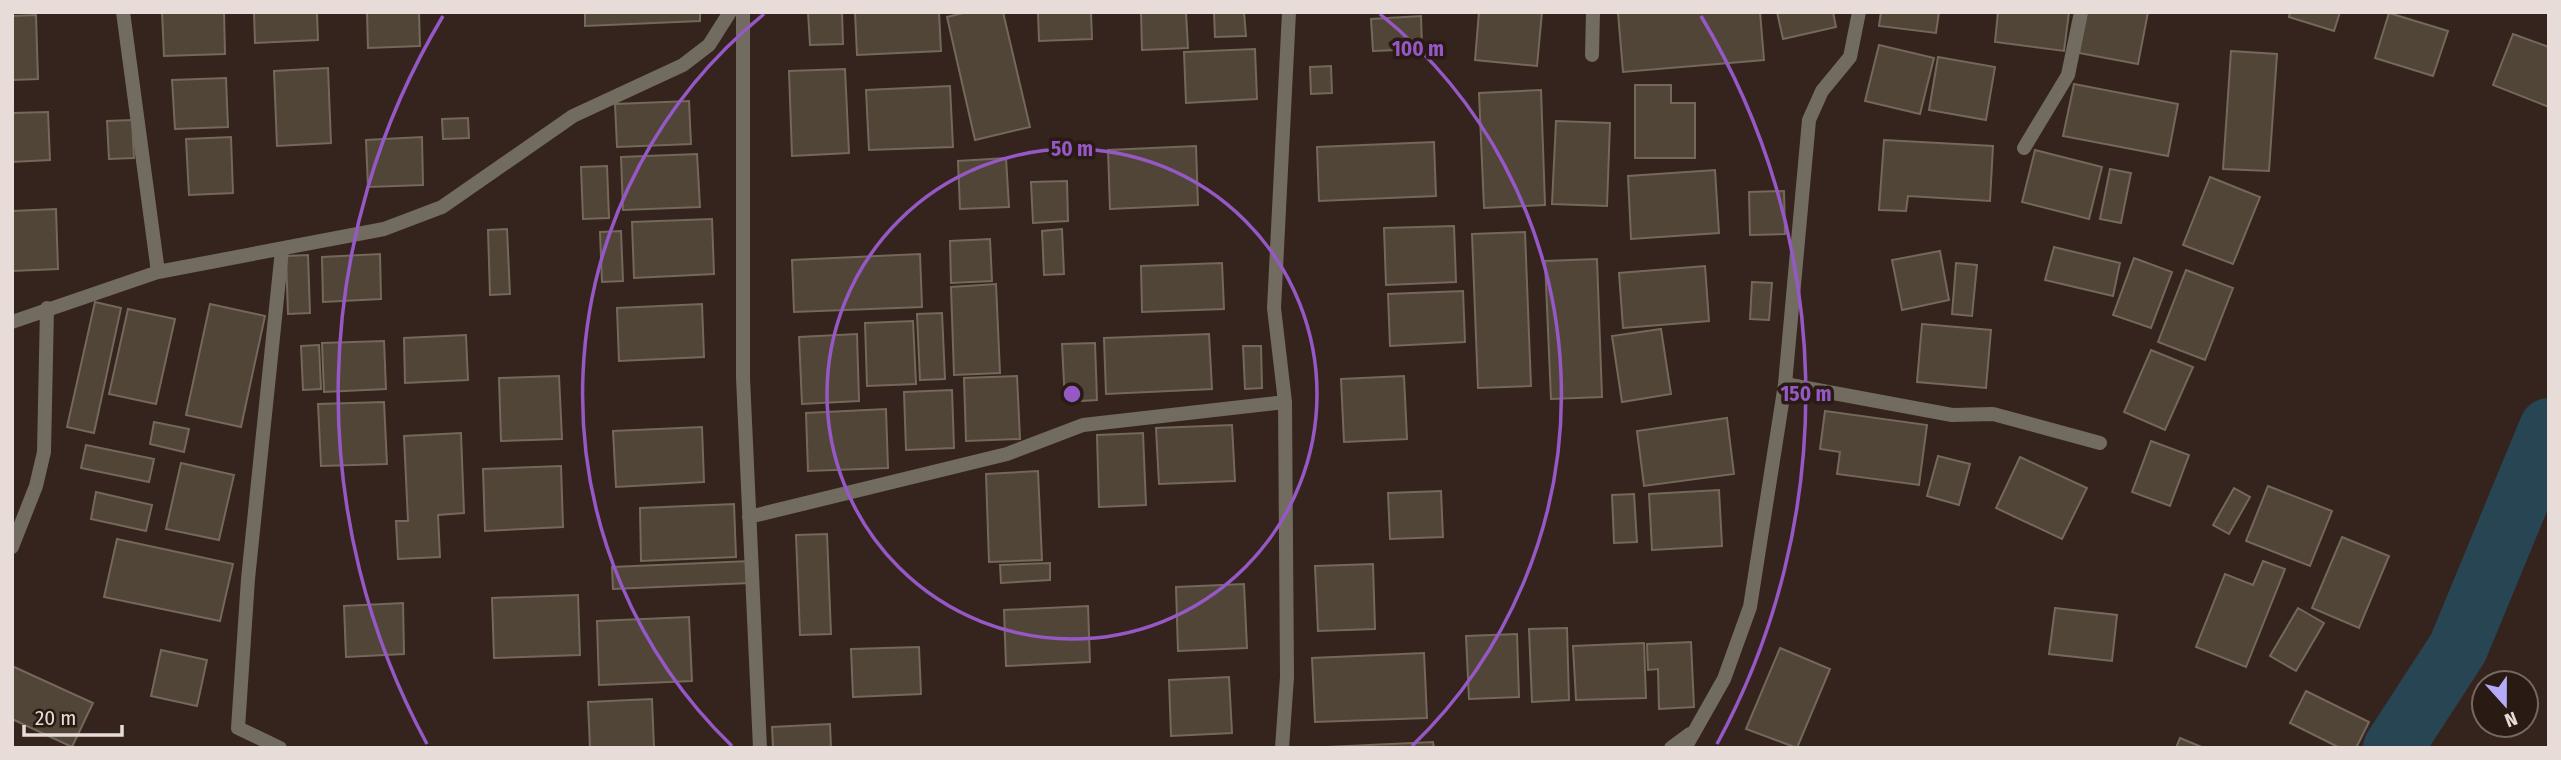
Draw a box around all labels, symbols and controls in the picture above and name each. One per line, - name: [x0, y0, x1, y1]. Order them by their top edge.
- text: 100 m: [1392, 36, 1444, 62]
- text: 50 m: [1051, 136, 1093, 162]
- text: 150 m: [1780, 381, 1832, 407]
- centre of rings: [1060, 382, 1084, 406]
- north arrow: [2470, 669, 2540, 739]
- scale bar: [24, 694, 122, 738]
- text: 20 m: [35, 705, 76, 731]
- text: N: [2501, 707, 2520, 732]

